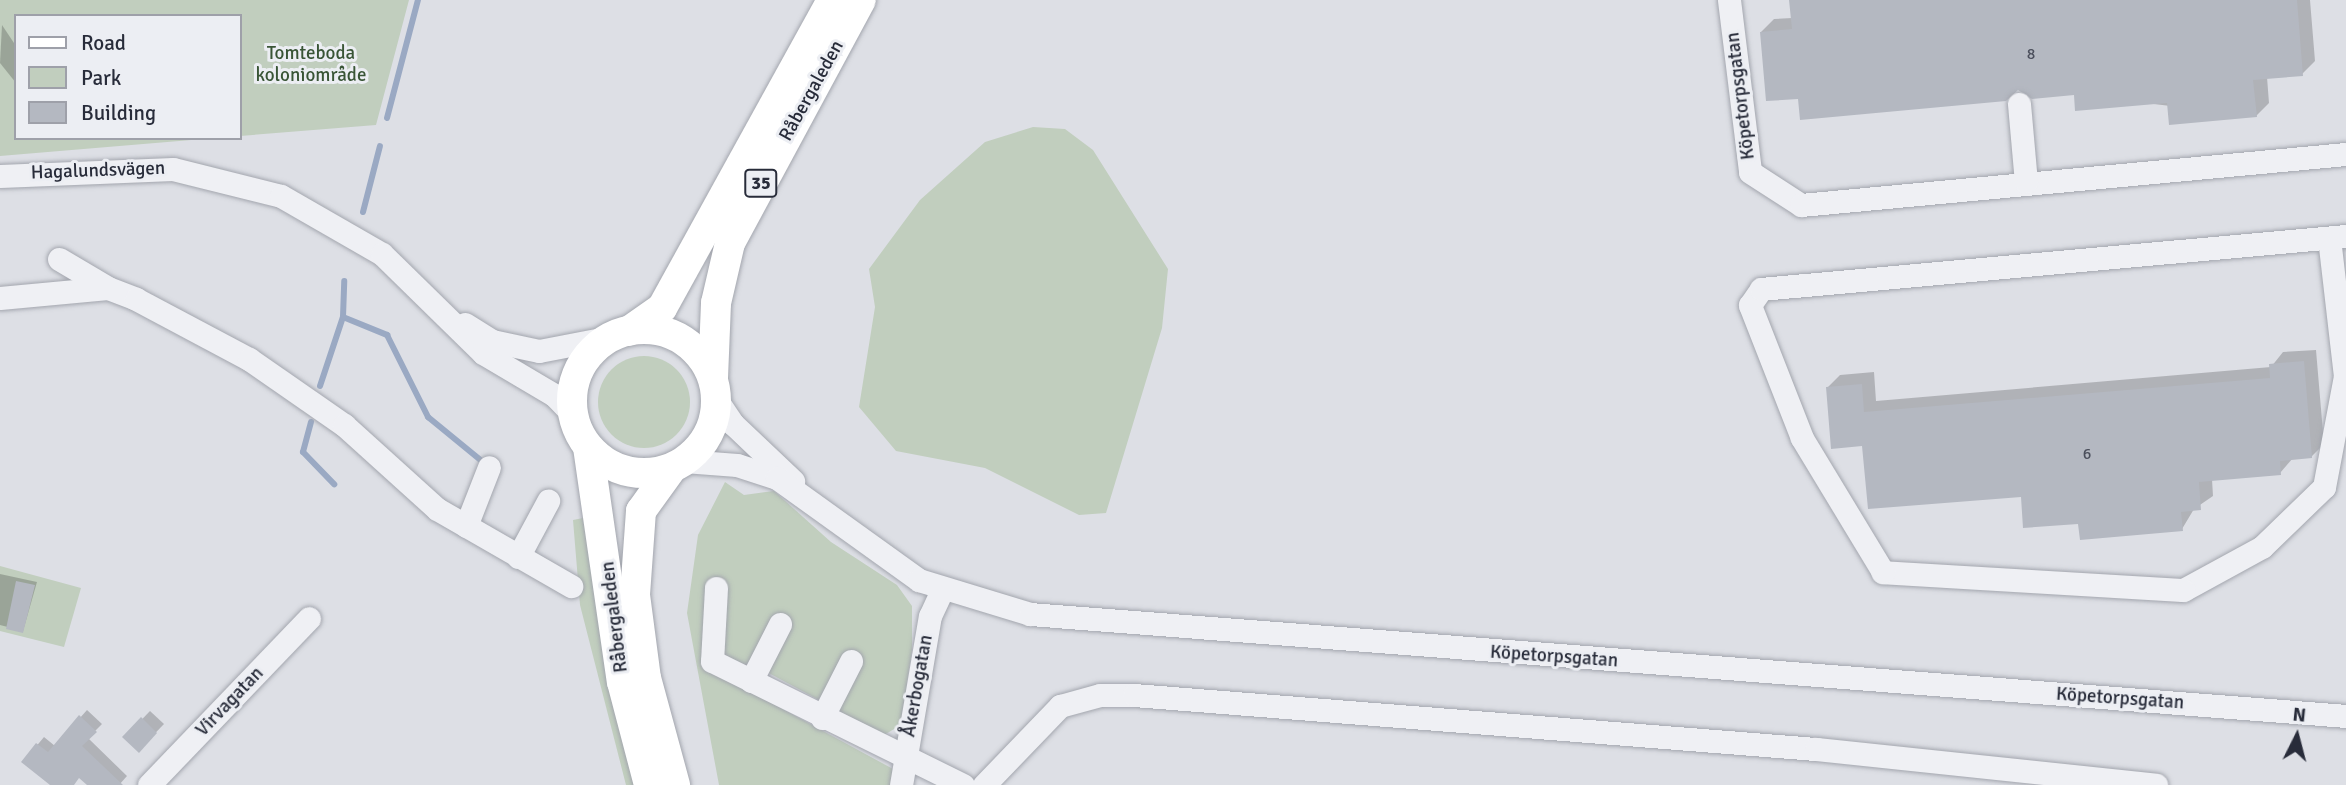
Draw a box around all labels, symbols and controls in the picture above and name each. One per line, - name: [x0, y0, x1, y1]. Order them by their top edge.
- legend: [14, 14, 242, 140]
- text: Road: [81, 30, 126, 56]
- street label: Köpetorpsgatan: [1722, 31, 1760, 161]
- street label: Råbergaleden: [775, 37, 849, 145]
- park label: Tomteboda koloniområde: [256, 43, 366, 87]
- house number: 8: [2027, 44, 2035, 64]
- text: Park: [81, 65, 121, 91]
- text: Building: [81, 100, 156, 126]
- street label: Hagalundsvägen: [30, 157, 166, 185]
- road number: 35: [744, 168, 778, 198]
- house number: 6: [2083, 444, 2091, 464]
- street label: Råbergaleden: [597, 560, 633, 674]
- street label: Åkerbogatan: [898, 633, 938, 739]
- street label: Köpetorpsgatan: [1489, 641, 1619, 673]
- street label: Virvagatan: [191, 662, 269, 742]
- street label: Köpetorpsgatan: [2055, 683, 2185, 715]
- north arrow: [2262, 701, 2332, 771]
- text: N: [2291, 702, 2307, 728]

